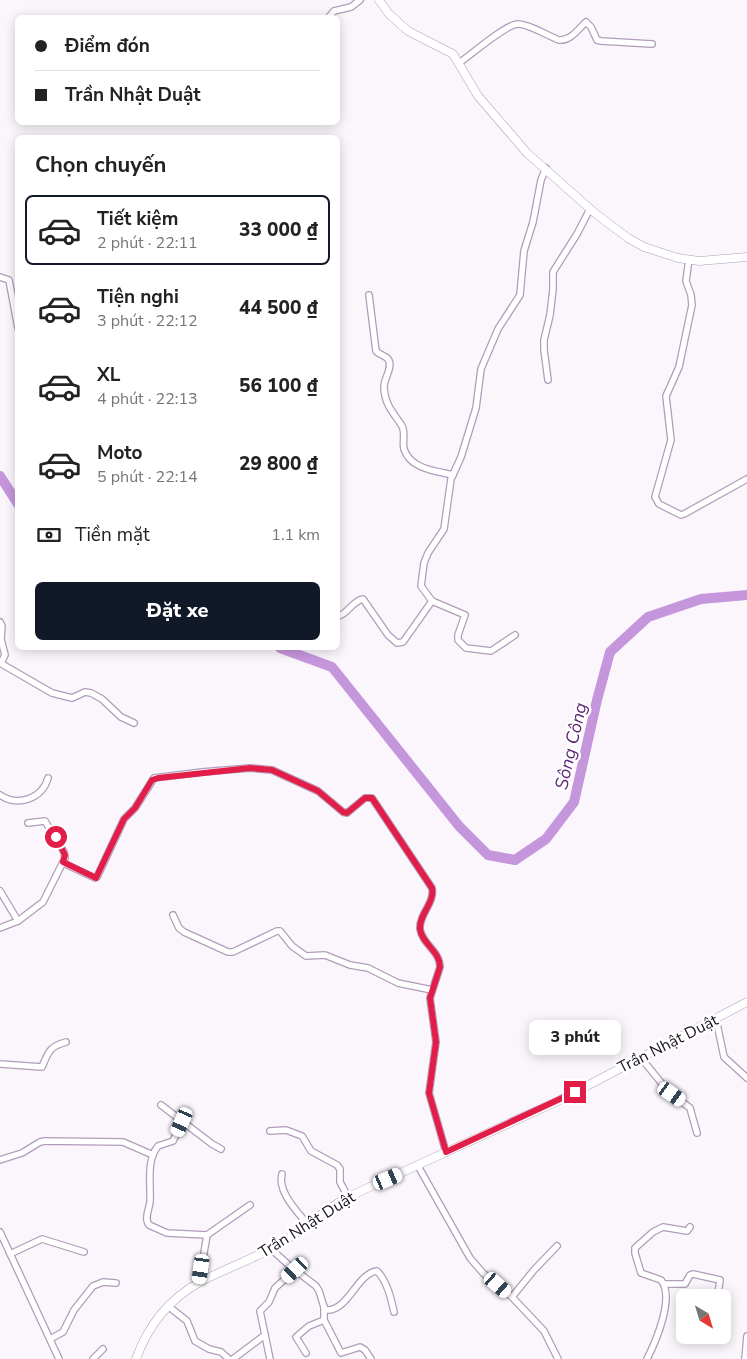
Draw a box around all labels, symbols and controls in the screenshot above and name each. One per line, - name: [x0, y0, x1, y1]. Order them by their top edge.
- text: Điểm đón: [65, 33, 150, 59]
- text: Trần Nhật Duật: [65, 82, 201, 108]
- text: Chọn chuyến: [35, 150, 166, 180]
- text: Tiết kiệm: [97, 206, 178, 232]
- icon: car: [37, 208, 82, 253]
- text: 33 000 ₫: [239, 217, 318, 243]
- text: 2 phút · 22:11: [97, 232, 198, 254]
- text: Tiện nghi: [97, 284, 179, 310]
- icon: car: [37, 286, 82, 331]
- text: 44 500 ₫: [239, 295, 318, 321]
- text: 3 phút · 22:12: [97, 310, 198, 332]
- text: XL: [97, 362, 120, 388]
- icon: car: [37, 364, 82, 409]
- text: 56 100 ₫: [239, 373, 318, 399]
- text: 4 phút · 22:13: [97, 388, 198, 410]
- text: Moto: [97, 440, 143, 466]
- icon: car: [37, 442, 82, 487]
- text: 29 800 ₫: [239, 451, 318, 477]
- text: 5 phút · 22:14: [97, 466, 198, 488]
- icon: cash: [35, 521, 63, 549]
- text: Tiền mặt: [75, 522, 150, 548]
- text: 1.1 km: [271, 524, 320, 546]
- button: Đặt xe: [35, 582, 320, 640]
- water label: Sông Công: [549, 700, 593, 792]
- route start: [45, 826, 67, 848]
- street label: Trần Nhật Duật: [614, 1009, 722, 1079]
- callout: 3 phút: [529, 1020, 621, 1054]
- text: 3 phút: [550, 1026, 600, 1048]
- car: [655, 1079, 688, 1109]
- route end: [564, 1081, 586, 1103]
- car: [169, 1105, 194, 1139]
- car: [371, 1166, 404, 1192]
- street label: Trần Nhật Duật: [255, 1186, 360, 1263]
- car: [191, 1253, 210, 1285]
- car: [278, 1254, 311, 1286]
- car: [481, 1269, 514, 1301]
- north arrow: [676, 1289, 731, 1344]
- map controls: [676, 1289, 731, 1344]

